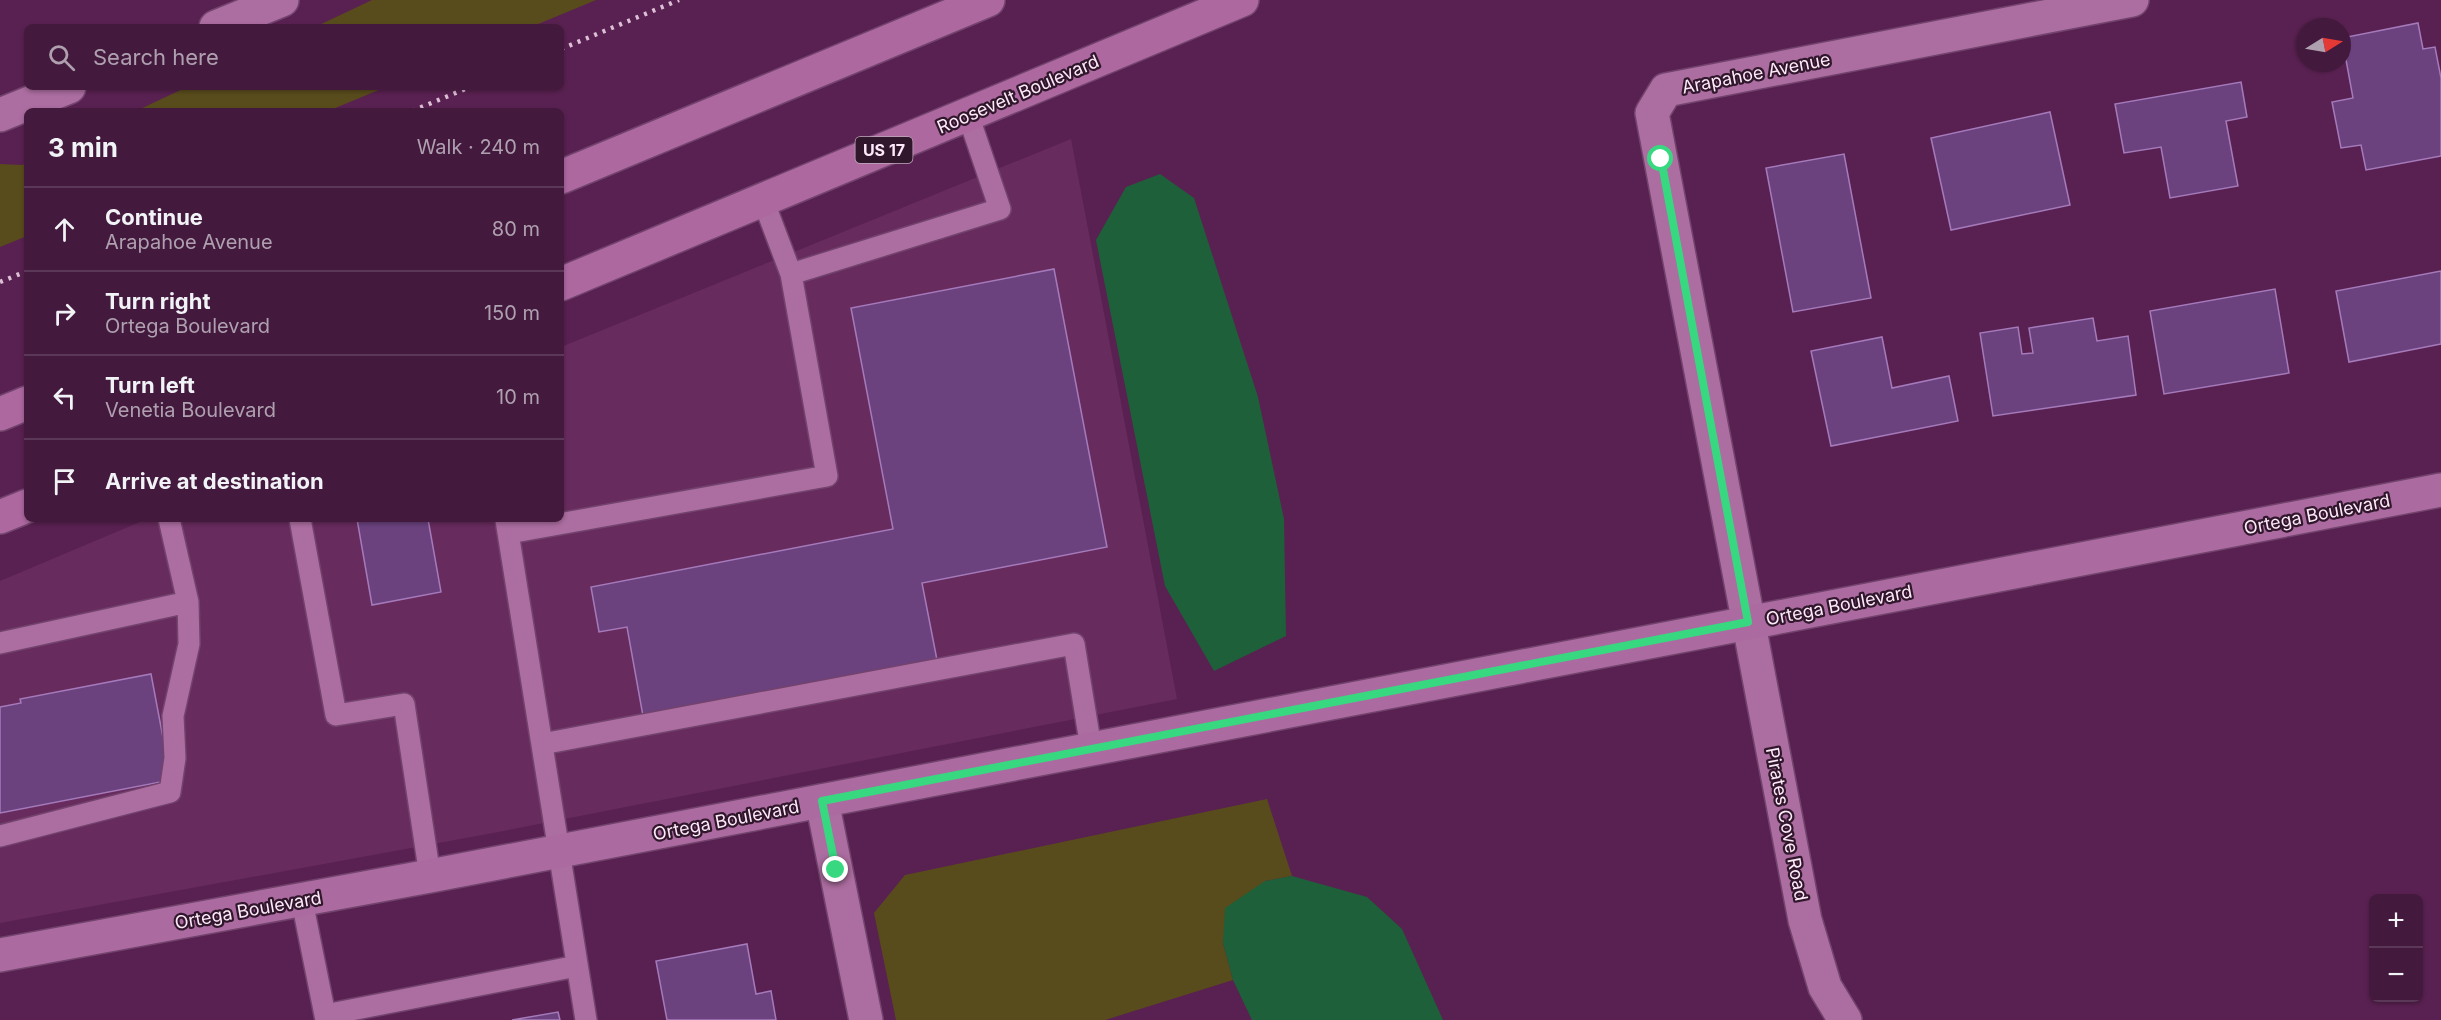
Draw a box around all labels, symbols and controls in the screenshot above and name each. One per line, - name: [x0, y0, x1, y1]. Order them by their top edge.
- north arrow: [2297, 18, 2351, 72]
- search box: [24, 24, 564, 90]
- icon: search: [45, 41, 78, 74]
- text: Search here: [93, 44, 219, 70]
- street label: Arapahoe Avenue: [1680, 48, 1832, 98]
- street label: Roosevelt Boulevard: [934, 50, 1102, 138]
- text: 3 min: [48, 132, 118, 163]
- text: Walk · 240 m: [417, 135, 540, 159]
- road number: US 17: [856, 137, 912, 163]
- route start: [1647, 145, 1673, 171]
- text: Continue: [105, 204, 203, 230]
- icon: ahead: [48, 213, 81, 246]
- text: 80 m: [492, 217, 540, 241]
- text: Arapahoe Avenue: [105, 230, 273, 254]
- text: Turn right: [105, 288, 211, 314]
- icon: right: [48, 297, 81, 330]
- text: 150 m: [484, 301, 540, 325]
- text: Ortega Boulevard: [105, 314, 270, 338]
- text: Turn left: [105, 372, 195, 398]
- icon: left: [48, 381, 81, 414]
- text: 10 m: [496, 385, 540, 409]
- text: Venetia Boulevard: [105, 398, 276, 422]
- icon: arrive: [48, 465, 81, 498]
- text: Arrive at destination: [105, 468, 324, 494]
- street label: Ortega Boulevard: [2242, 490, 2392, 538]
- street label: Ortega Boulevard: [1764, 581, 1914, 629]
- street label: Pirates Cove Road: [1762, 746, 1812, 902]
- street label: Ortega Boulevard: [651, 796, 801, 844]
- route end: [822, 856, 848, 882]
- street label: Ortega Boulevard: [173, 887, 323, 933]
- map controls: [2369, 894, 2423, 1002]
- button: +: [2369, 894, 2423, 948]
- button: −: [2369, 948, 2423, 1002]

